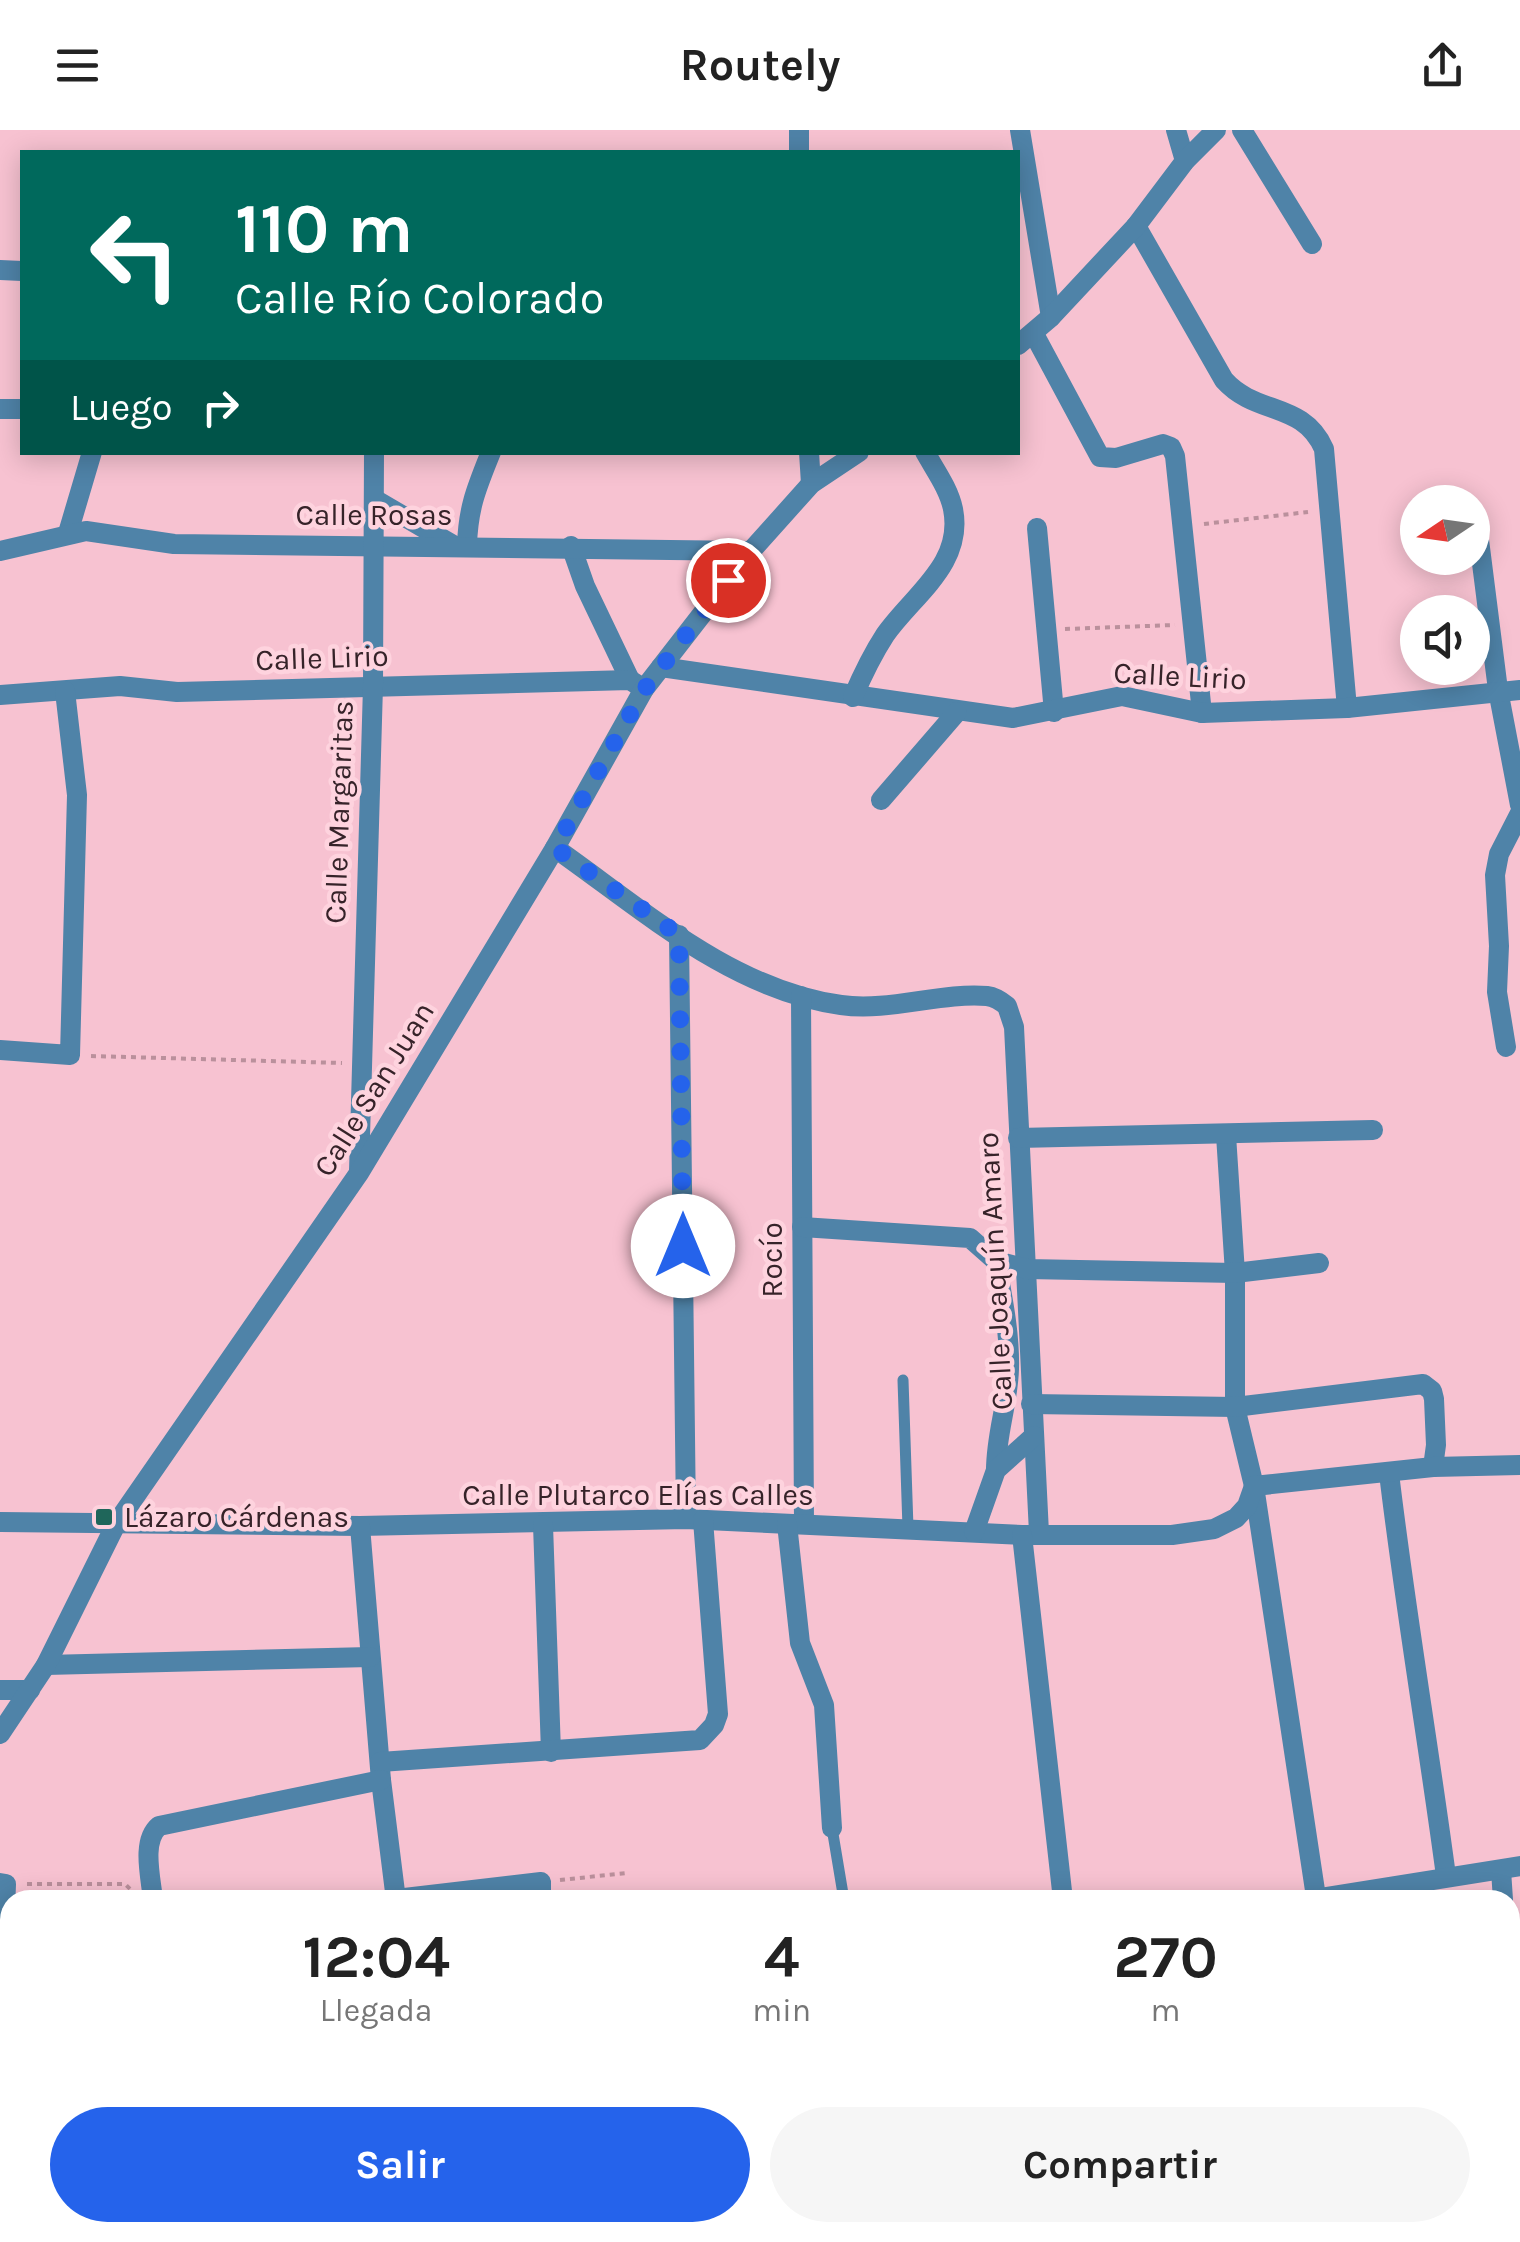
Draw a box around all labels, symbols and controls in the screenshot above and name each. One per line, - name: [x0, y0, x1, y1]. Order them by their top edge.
- icon: menu: [50, 38, 105, 93]
- icon: share: [1415, 38, 1470, 93]
- text: Routely: [680, 39, 840, 91]
- text: 110 m: [235, 188, 413, 270]
- icon: left: [70, 190, 200, 320]
- text: Calle Río Colorado: [235, 272, 604, 324]
- icon: right: [193, 380, 248, 435]
- text: Luego: [70, 385, 173, 430]
- north arrow: [1400, 485, 1490, 575]
- map controls: [1400, 485, 1490, 685]
- street label: Calle Rosas: [295, 497, 453, 533]
- pin: [686, 538, 771, 623]
- icon: arrive: [701, 553, 756, 608]
- button: sound: [1400, 595, 1490, 685]
- street label: Calle Lirio: [255, 638, 389, 678]
- street label: Calle Lirio: [1112, 655, 1248, 697]
- street label: Calle Margaritas: [317, 700, 361, 924]
- street label: Calle San Juan: [306, 995, 442, 1183]
- street label: Calle Joaquín Amaro: [970, 1131, 1020, 1411]
- position arrow: [631, 1194, 735, 1298]
- street label: Rocío: [754, 1222, 790, 1298]
- street label: Calle Plutarco Elías Calles: [462, 1477, 814, 1513]
- place label: Lázaro Cárdenas: [124, 1499, 349, 1535]
- marker: Lázaro Cárdenas: [93, 1506, 115, 1528]
- text: 12:04: [302, 1922, 450, 1992]
- text: 4: [764, 1922, 800, 1992]
- text: 270: [1113, 1922, 1218, 1992]
- text: Llegada: [320, 1992, 432, 2029]
- text: min: [752, 1992, 811, 2029]
- text: m: [1151, 1992, 1181, 2029]
- button: Salir: [50, 2107, 750, 2222]
- button: Compartir: [770, 2107, 1470, 2222]

